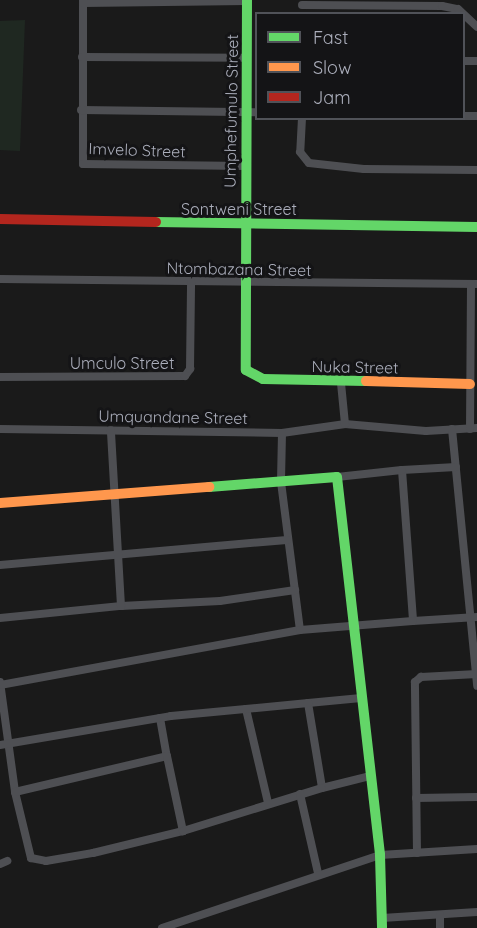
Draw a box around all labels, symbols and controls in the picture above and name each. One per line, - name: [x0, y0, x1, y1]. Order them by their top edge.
- legend: [255, 12, 465, 120]
- text: Fast: [313, 26, 348, 49]
- street label: Umphefumulo Street: [220, 34, 242, 188]
- text: Slow: [313, 56, 351, 79]
- text: Jam: [313, 86, 351, 109]
- street label: Imvelo Street: [88, 139, 186, 161]
- street label: Sontweni Street: [181, 199, 297, 219]
- street label: Ntombazana Street: [166, 258, 312, 280]
- street label: Umculo Street: [70, 353, 174, 373]
- street label: Nuka Street: [311, 357, 399, 377]
- street label: Umquandane Street: [98, 406, 248, 428]

